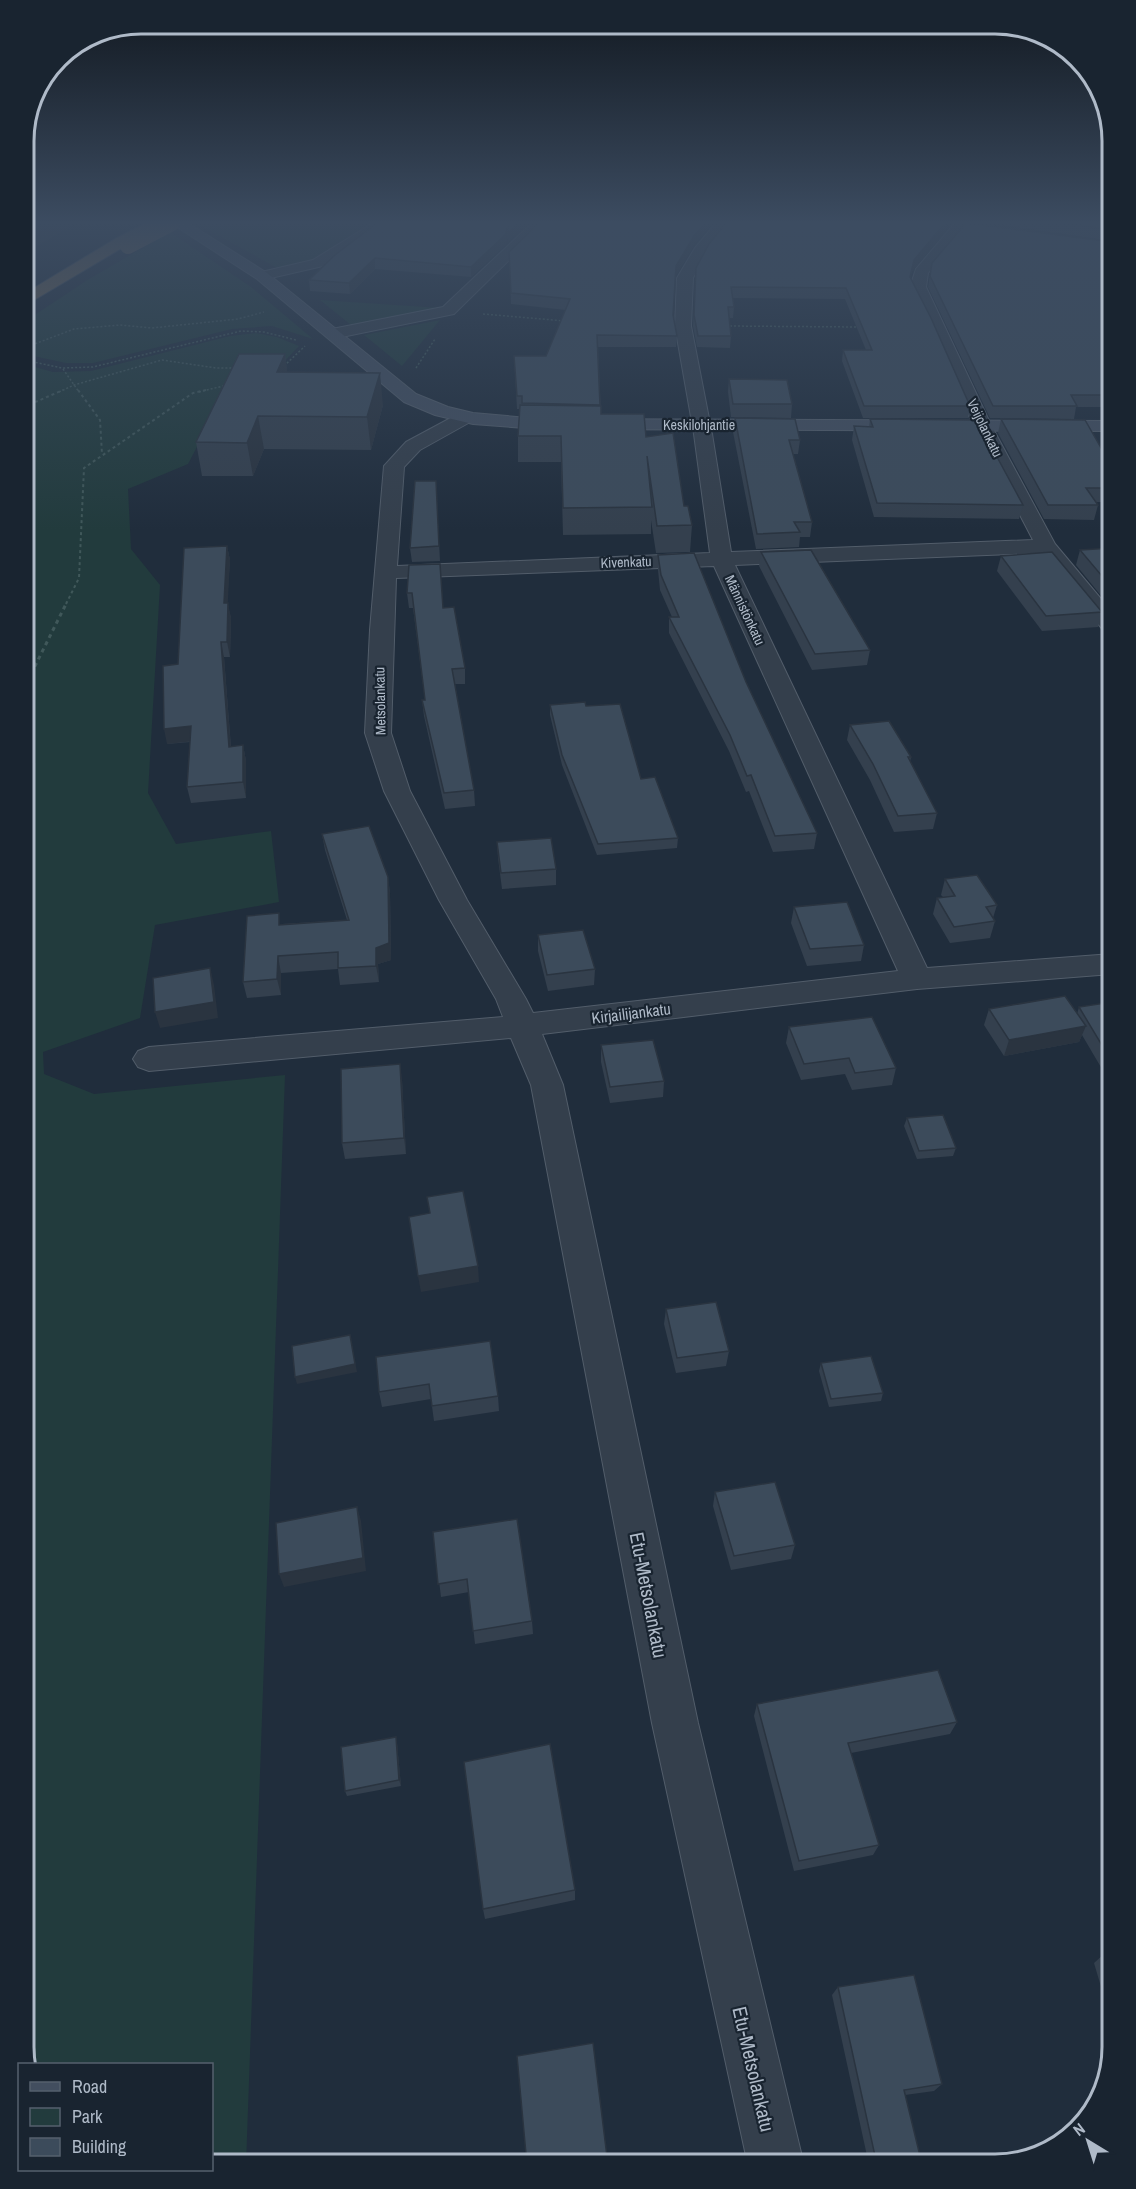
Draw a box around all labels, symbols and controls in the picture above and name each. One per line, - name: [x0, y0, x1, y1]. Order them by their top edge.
- street label: Veijolankatu: [963, 396, 1007, 460]
- street label: Keskilohjantie: [663, 416, 735, 434]
- street label: Kivenkatu: [600, 552, 652, 572]
- street label: Männistönkatu: [721, 572, 769, 648]
- street label: Metsolankatu: [370, 667, 390, 735]
- street label: Kirjailijankatu: [590, 997, 672, 1029]
- street label: Etu-Metsolankatu: [624, 1530, 674, 1660]
- street label: Etu-Metsolankatu: [726, 2004, 782, 2134]
- legend: [18, 2063, 213, 2171]
- text: Road: [72, 2074, 107, 2099]
- text: Park: [72, 2104, 103, 2129]
- north arrow: [1058, 2111, 1118, 2171]
- text: N: [1068, 2118, 1089, 2141]
- text: Building: [72, 2134, 127, 2159]

